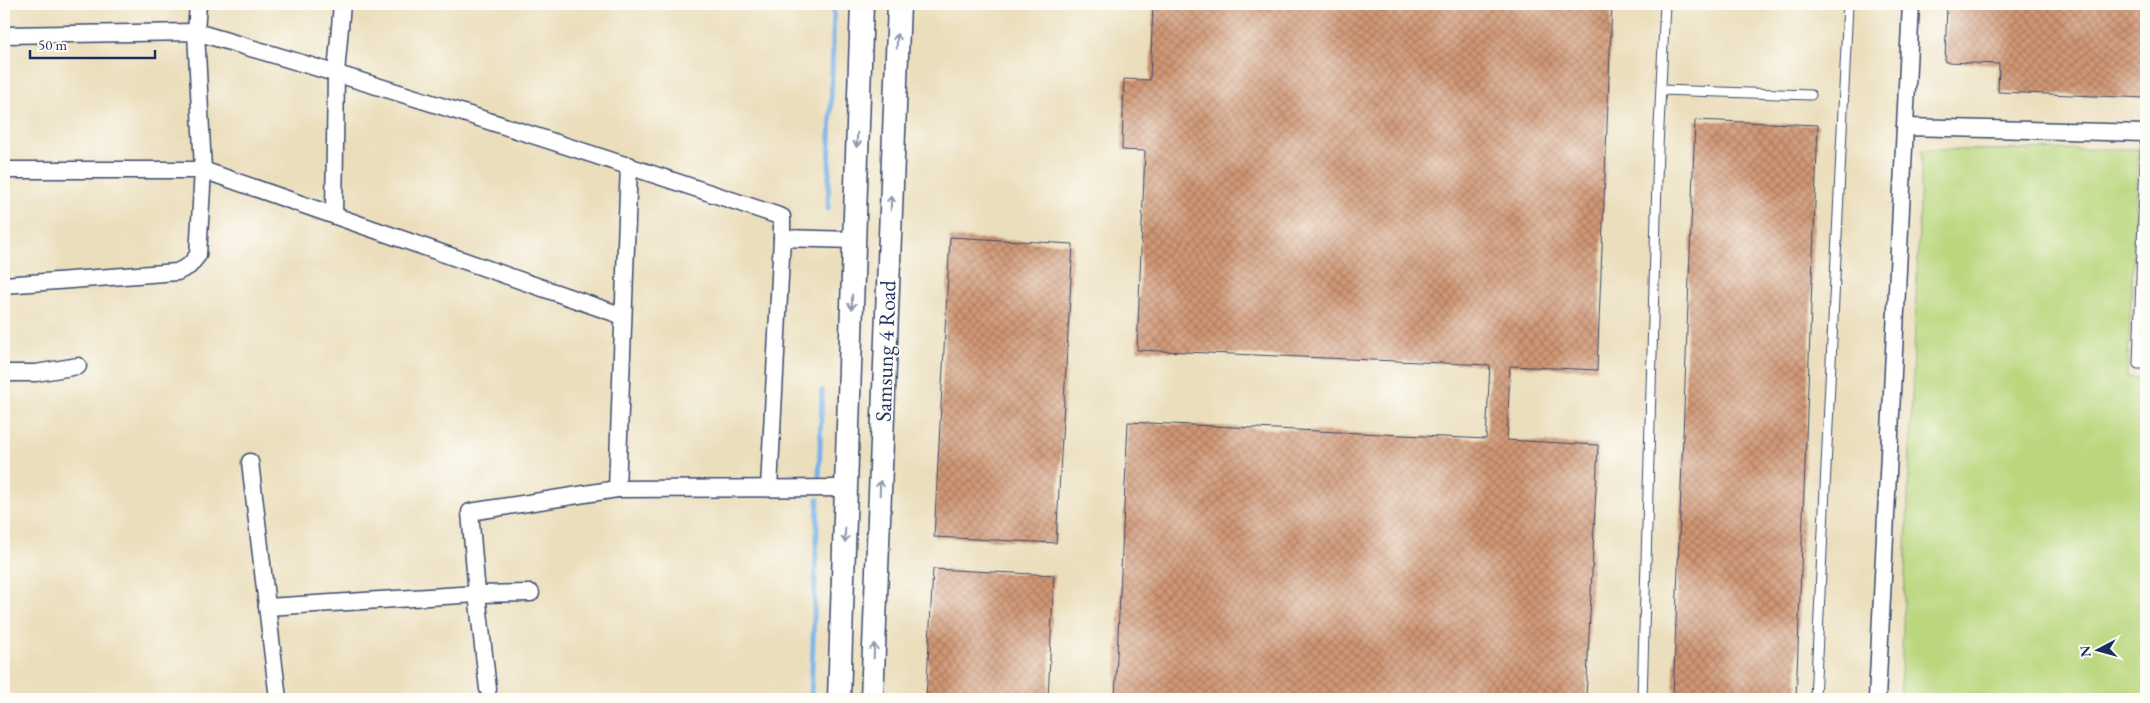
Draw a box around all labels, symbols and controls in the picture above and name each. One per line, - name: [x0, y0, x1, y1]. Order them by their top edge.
- scale bar: [30, 28, 155, 60]
- one-way arrow: [893, 33, 902, 49]
- text: 50 m: [38, 35, 67, 54]
- one-way arrow: [852, 132, 862, 148]
- one-way arrow: [886, 196, 896, 212]
- street label: Samsung 4 Road: [869, 279, 902, 422]
- one-way arrow: [847, 294, 856, 310]
- one-way arrow: [875, 480, 885, 496]
- one-way arrow: [841, 526, 850, 542]
- north arrow: [2072, 626, 2122, 676]
- one-way arrow: [870, 643, 879, 659]
- text: N: [2075, 644, 2095, 658]

